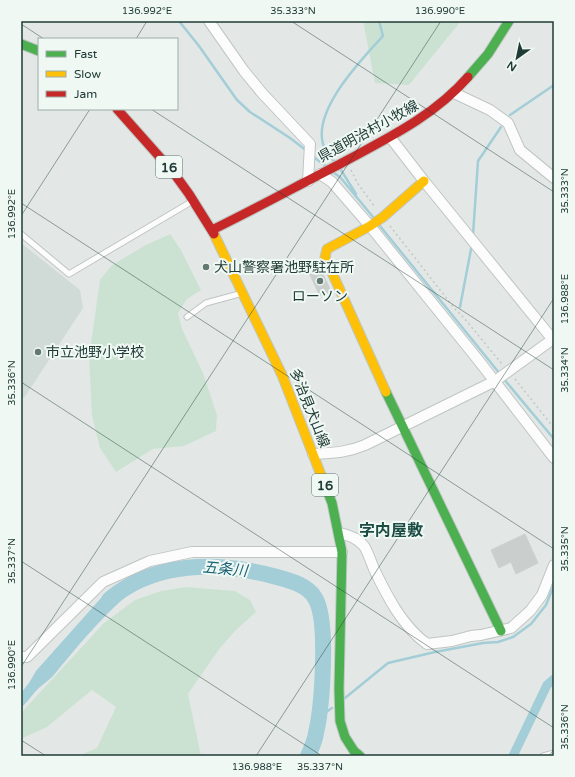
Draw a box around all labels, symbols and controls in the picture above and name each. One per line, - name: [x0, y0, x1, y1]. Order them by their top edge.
- text: 136.992°E: [122, 5, 172, 17]
- text: 35.333°N: [270, 5, 316, 17]
- text: 136.990°E: [415, 5, 465, 17]
- legend: [38, 38, 178, 110]
- north arrow: [497, 38, 537, 78]
- text: Fast: [74, 47, 98, 61]
- text: N: [505, 58, 519, 74]
- text: Slow: [74, 67, 101, 81]
- text: Jam: [74, 87, 97, 101]
- street label: 県道明治村小牧線: [315, 97, 421, 166]
- road number: 16: [156, 156, 182, 178]
- text: 35.333°N: [559, 168, 571, 214]
- text: 136.992°E: [6, 189, 18, 239]
- place label: 犬山警察署池野駐在所: [214, 259, 354, 276]
- marker: 犬山警察署池野駐在所: [201, 262, 211, 272]
- text: 136.988°E: [559, 274, 571, 324]
- marker: ローソン: [315, 276, 325, 286]
- place label: ローソン: [292, 288, 348, 305]
- place label: 市立池野小学校: [46, 344, 144, 361]
- marker: 市立池野小学校: [33, 347, 43, 357]
- text: 35.334°N: [559, 347, 571, 393]
- text: 35.336°N: [6, 360, 18, 406]
- street label: 多治見犬山線: [286, 366, 333, 450]
- road number: 16: [312, 474, 338, 496]
- district label: 字内屋敷: [359, 521, 423, 541]
- text: 35.335°N: [559, 526, 571, 572]
- text: 35.337°N: [6, 538, 18, 584]
- water label: 五条川: [202, 558, 250, 580]
- text: 136.990°E: [6, 640, 18, 690]
- text: 35.336°N: [559, 704, 571, 750]
- text: 136.988°E: [232, 761, 282, 773]
- text: 35.337°N: [297, 761, 343, 773]

